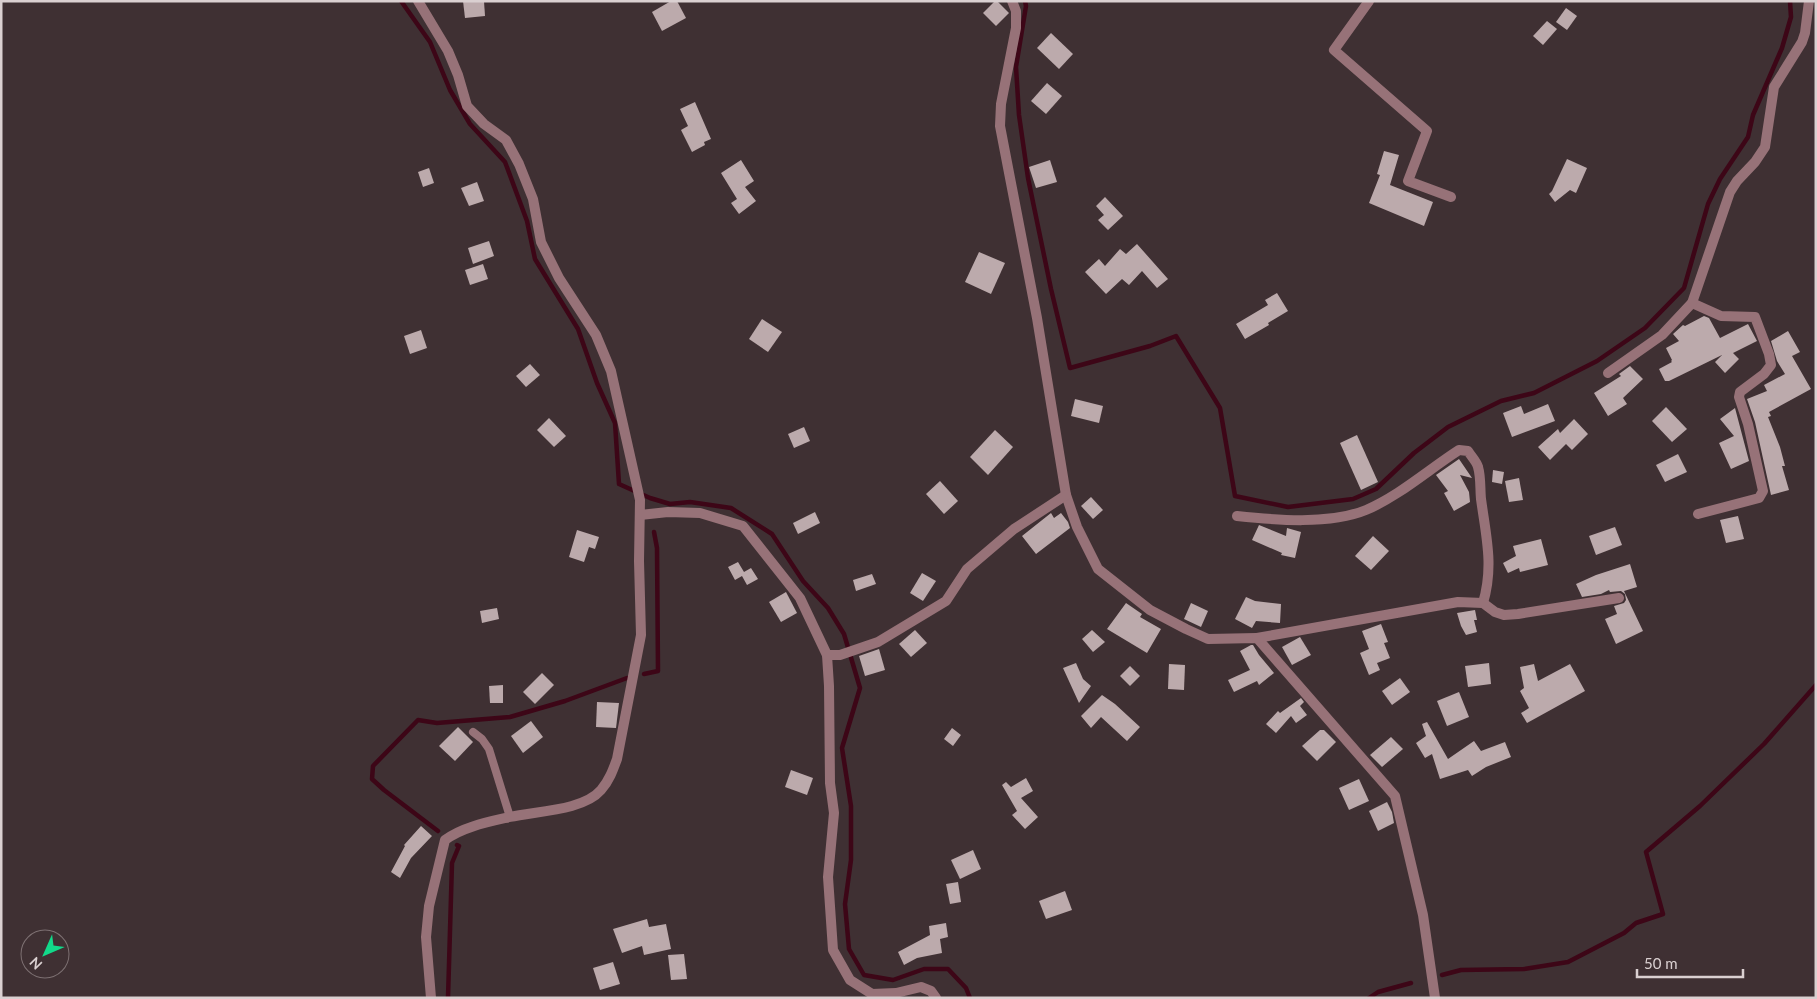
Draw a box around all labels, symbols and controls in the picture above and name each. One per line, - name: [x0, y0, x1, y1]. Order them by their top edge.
- north arrow: [20, 929, 70, 979]
- scale bar: [1637, 946, 1743, 978]
- text: N: [26, 954, 45, 973]
- text: 50 m: [1644, 954, 1678, 972]

